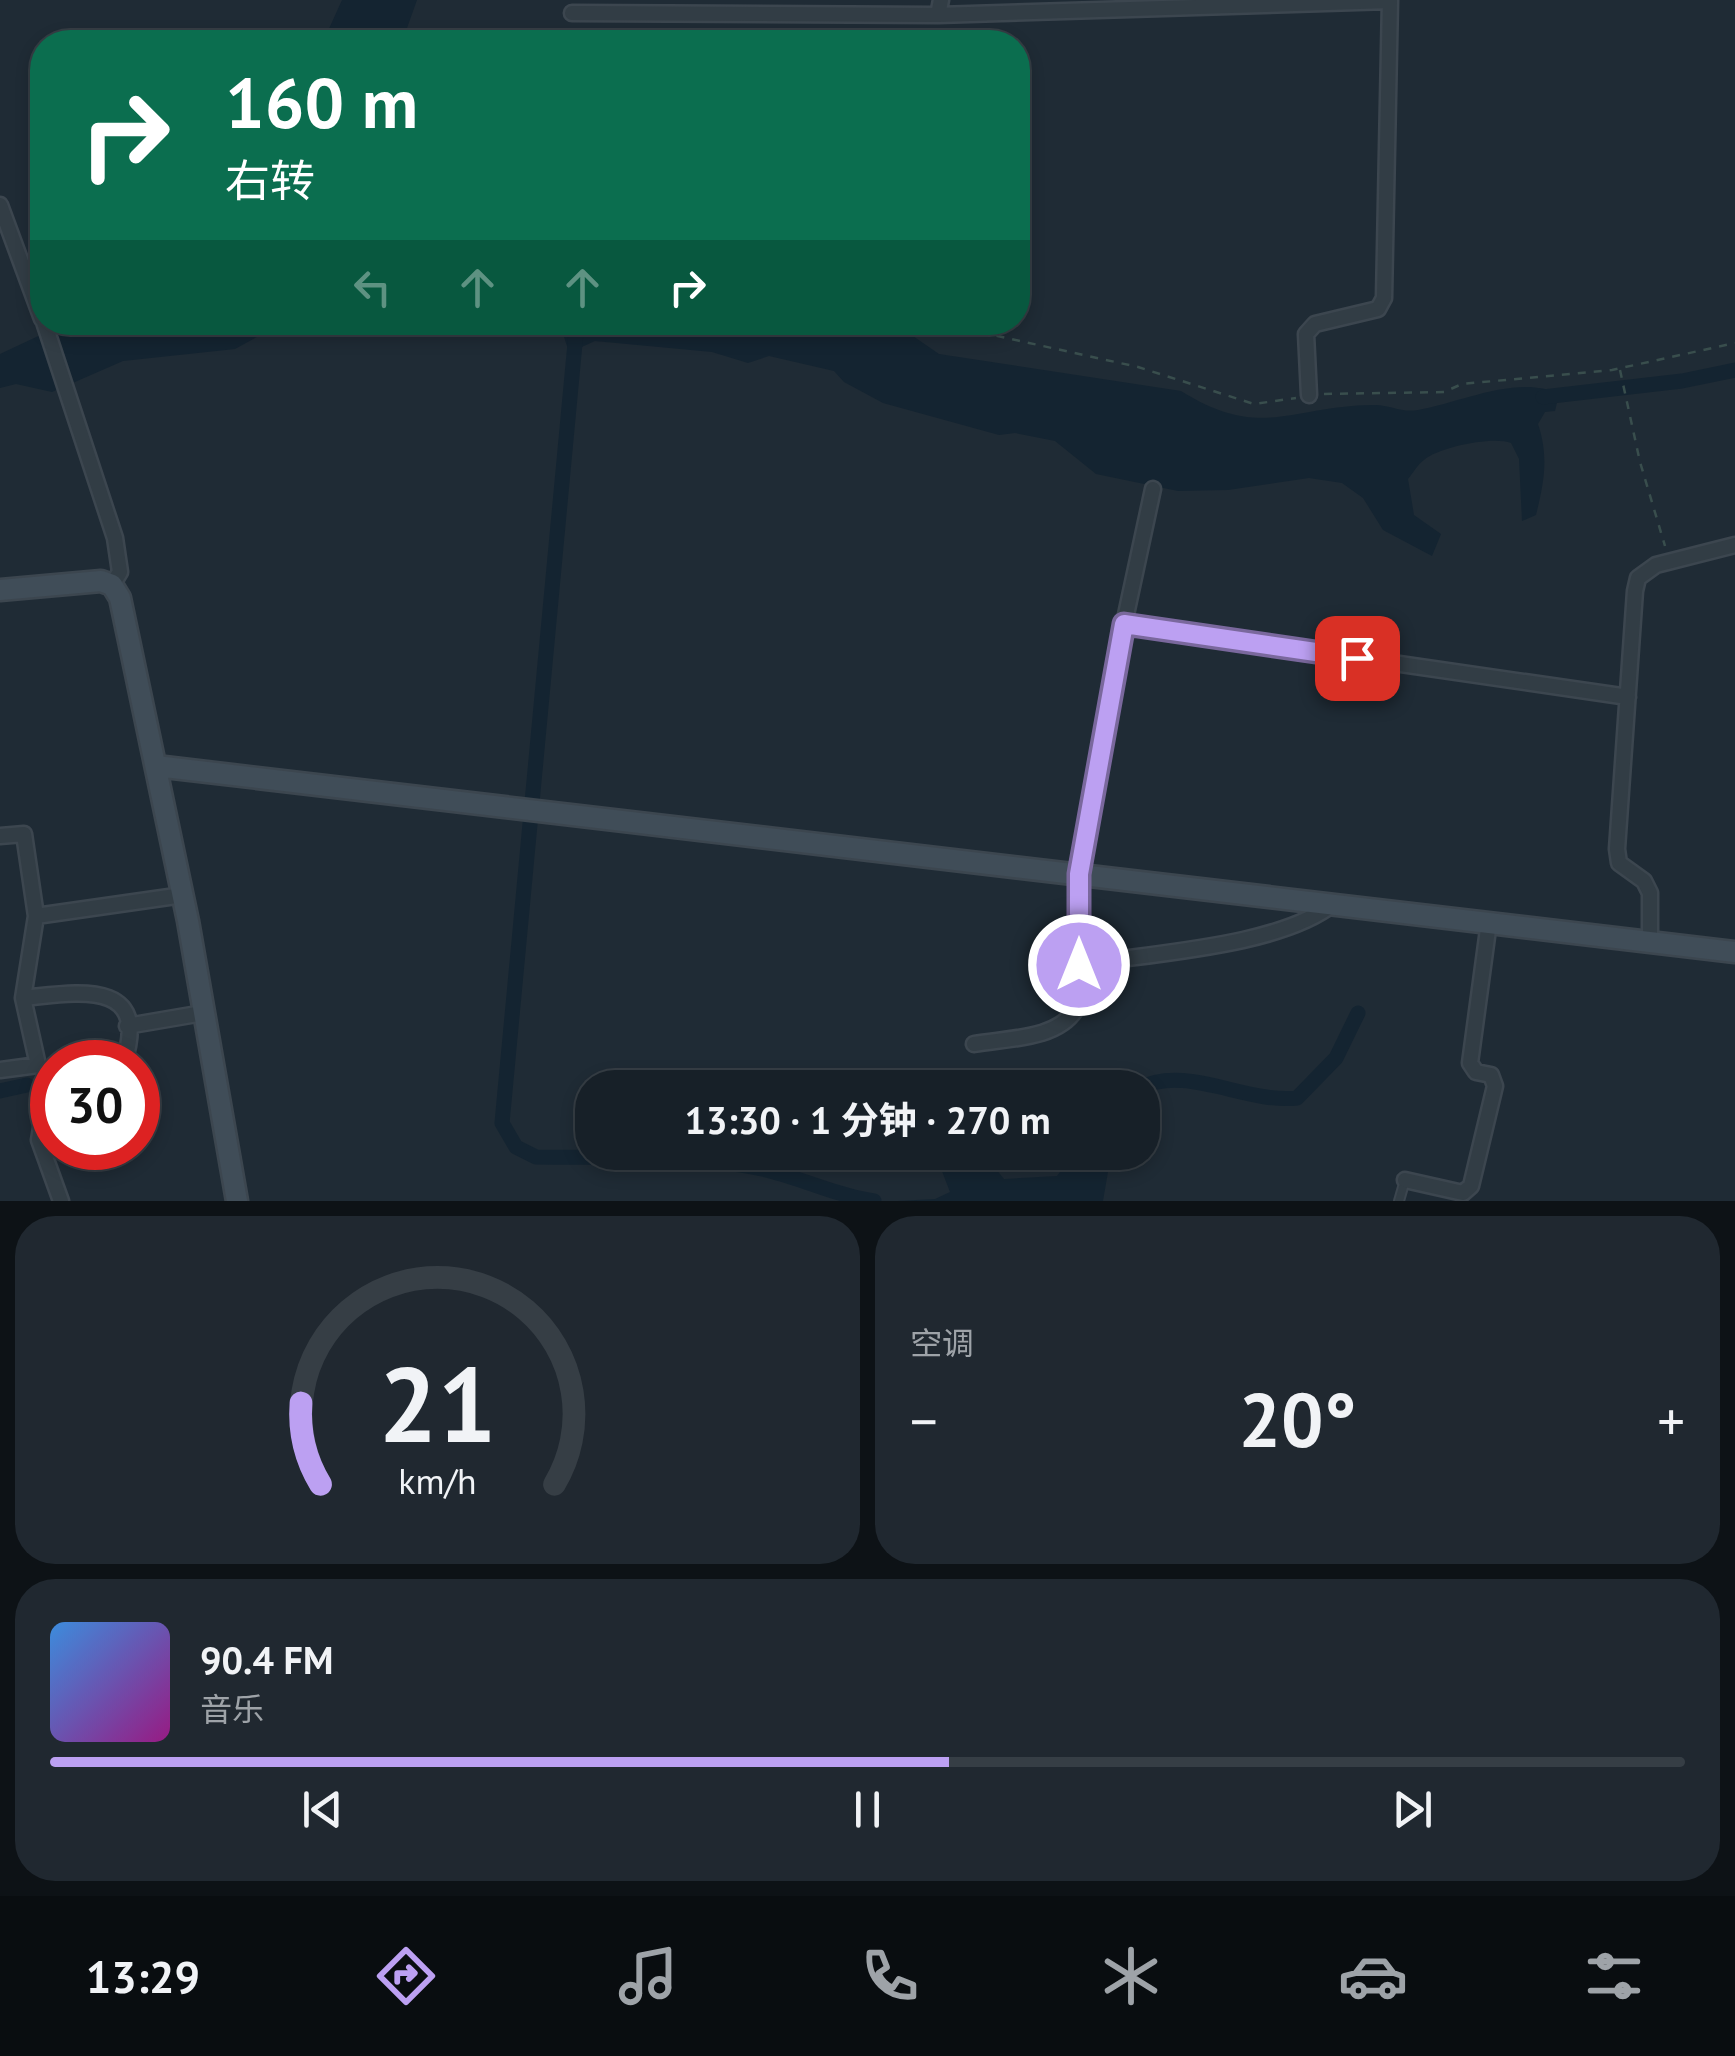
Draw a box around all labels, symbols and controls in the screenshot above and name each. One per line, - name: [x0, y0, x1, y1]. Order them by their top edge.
- text: 160 m: [225, 57, 418, 147]
- icon: right: [60, 70, 190, 200]
- text: 右转: [225, 151, 315, 209]
- icon: left: [345, 260, 400, 315]
- icon: ahead: [450, 260, 505, 315]
- icon: ahead: [555, 260, 610, 315]
- icon: right: [660, 260, 715, 315]
- pin: [1315, 616, 1400, 701]
- icon: arrive: [1330, 631, 1385, 686]
- position arrow: [1027, 913, 1131, 1017]
- speed limit sign: 30: [30, 1040, 160, 1170]
- text: 13:30 · 1 分钟 · 270 m: [684, 1095, 1051, 1144]
- text: 空调: [910, 1322, 974, 1364]
- text: 21: [379, 1336, 496, 1471]
- text: 20°: [1239, 1371, 1356, 1468]
- text: −: [910, 1385, 938, 1456]
- text: +: [1657, 1385, 1685, 1456]
- text: km/h: [398, 1458, 477, 1504]
- text: 90.4 FM: [200, 1635, 333, 1684]
- text: 音乐: [200, 1688, 264, 1730]
- icon: previous: [295, 1782, 350, 1837]
- icon: pause: [840, 1782, 895, 1837]
- icon: next: [1385, 1782, 1440, 1837]
- icon: directions: [371, 1941, 441, 2011]
- icon: music: [613, 1941, 683, 2011]
- icon: phone: [855, 1941, 925, 2011]
- icon: climate: [1096, 1941, 1166, 2011]
- icon: car: [1338, 1941, 1408, 2011]
- icon: filters: [1579, 1941, 1649, 2011]
- text: 13:29: [86, 1947, 200, 2005]

